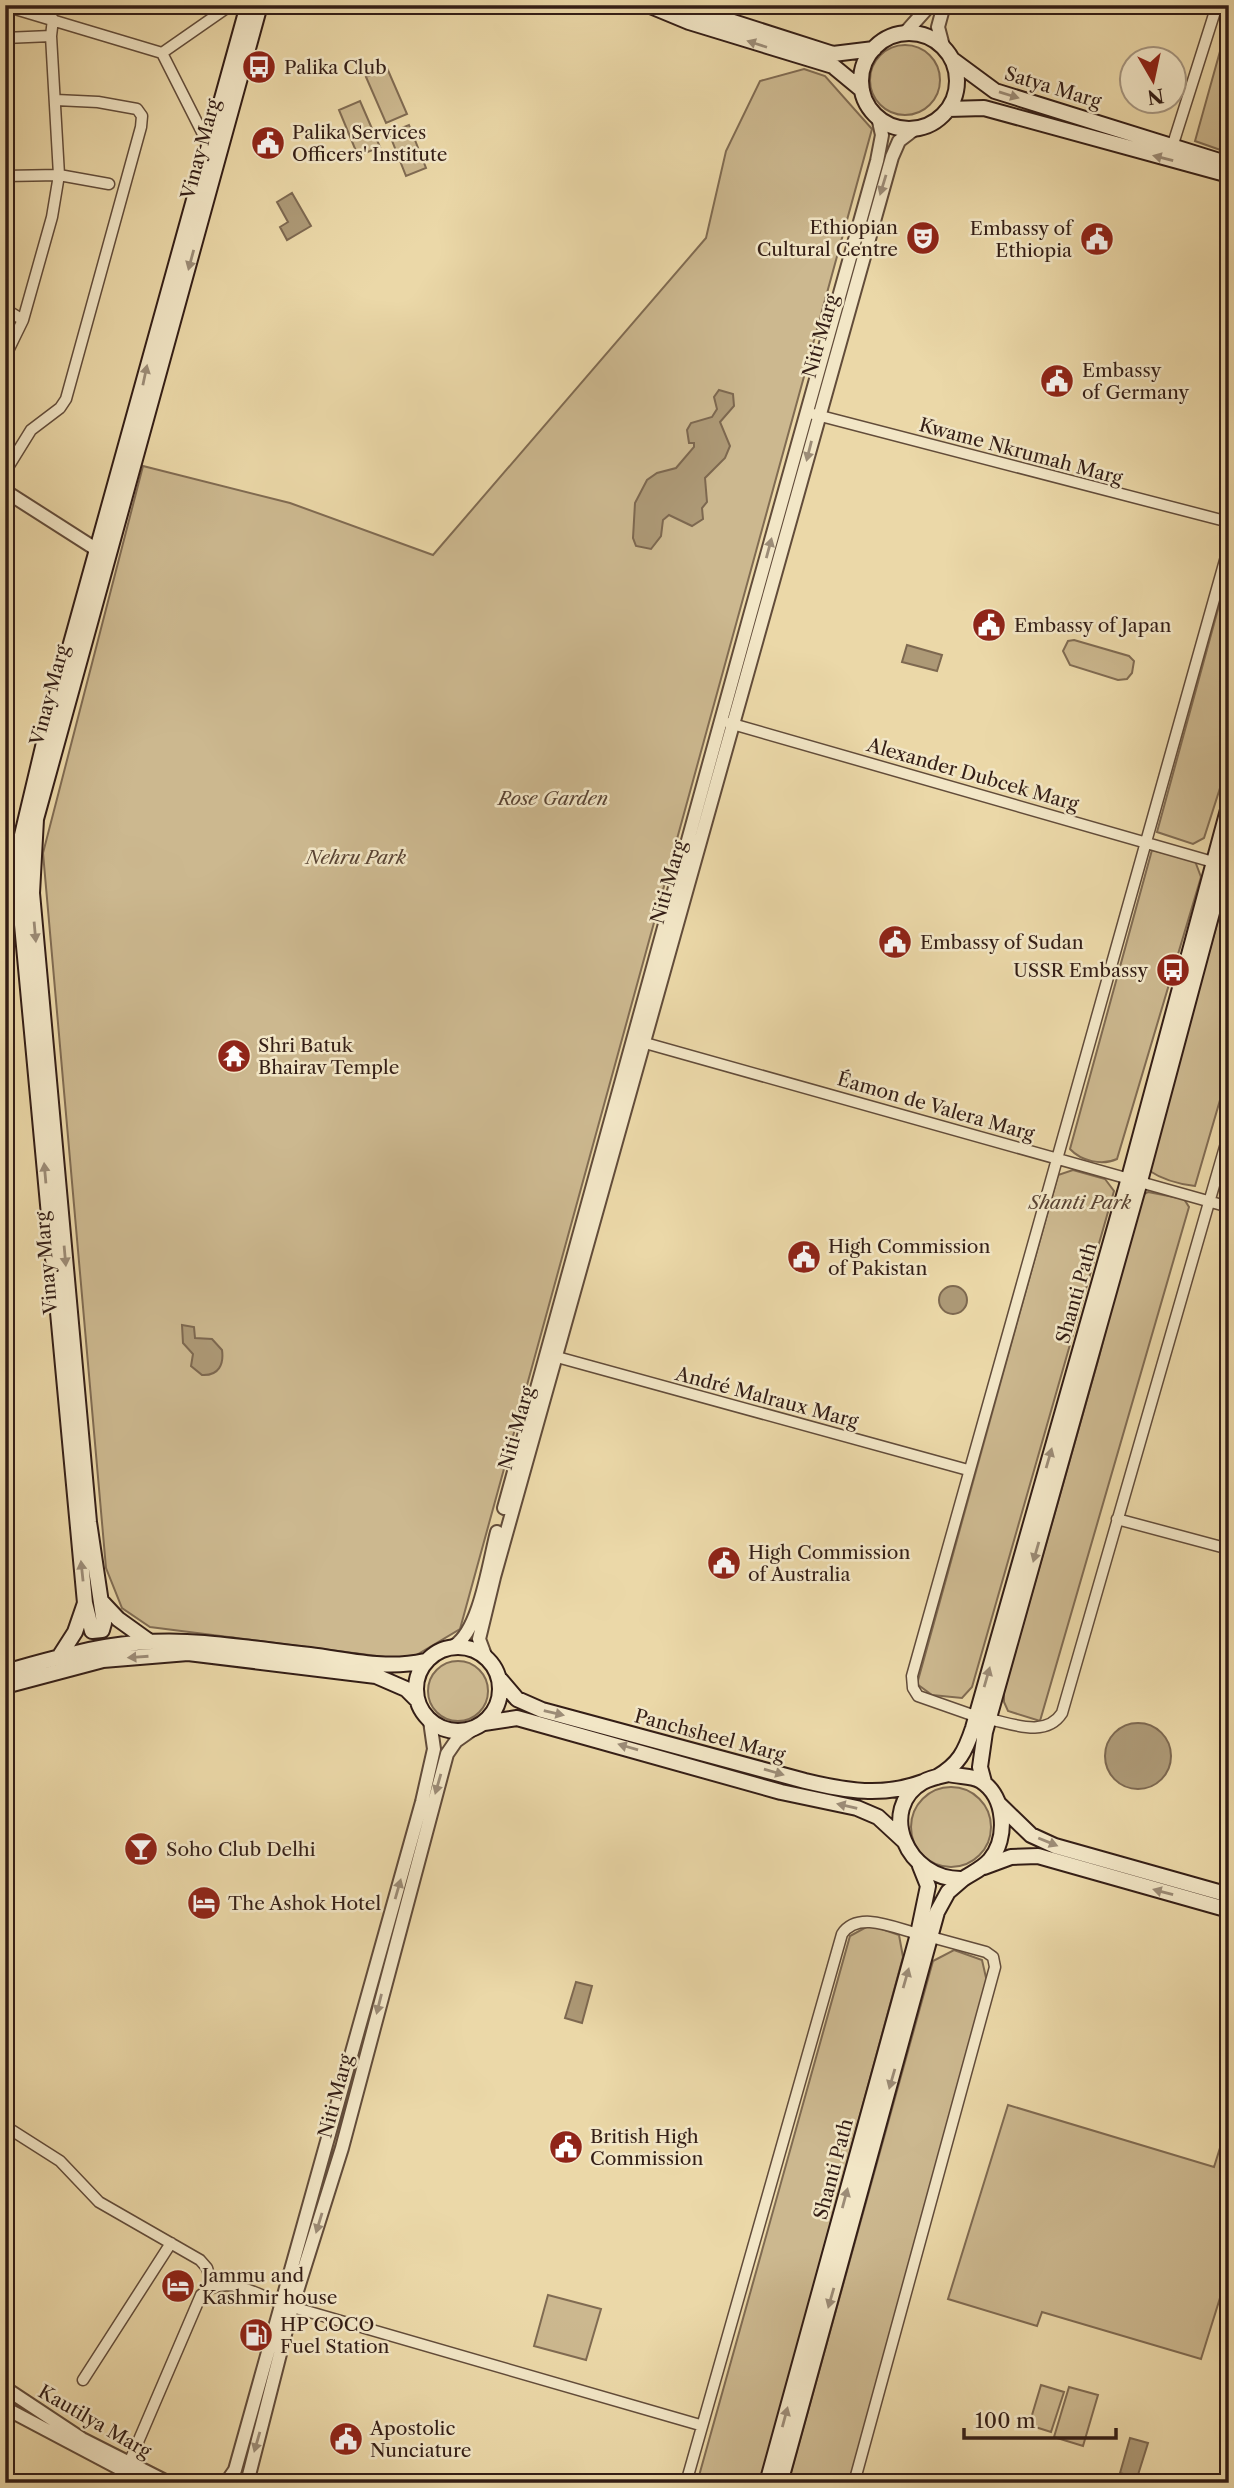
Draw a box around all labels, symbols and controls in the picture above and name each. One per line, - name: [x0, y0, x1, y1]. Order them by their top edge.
- one-way arrow: [746, 38, 767, 49]
- north arrow: [1118, 46, 1188, 116]
- bus stop icon: Palika Club: [240, 48, 278, 86]
- place label: Palika Club: [284, 56, 387, 79]
- street label: Satya Marg: [1002, 62, 1105, 113]
- text: N: [1146, 84, 1166, 109]
- one-way arrow: [999, 91, 1020, 101]
- street label: Vinay Marg: [176, 95, 225, 203]
- place label: Palika Services Officers' Institute: [292, 121, 447, 166]
- public building icon: Palika Services Officers' Institute: [249, 124, 287, 162]
- one-way arrow: [1152, 152, 1174, 163]
- one-way arrow: [878, 175, 888, 196]
- place label: Ethiopian Cultural Centre: [757, 216, 898, 261]
- place label: Embassy of Ethiopia: [970, 217, 1074, 262]
- theatre icon: Ethiopian Cultural Centre: [904, 219, 942, 257]
- public building icon: Embassy of Ethiopia: [1078, 220, 1116, 258]
- one-way arrow: [185, 250, 196, 272]
- street label: Niti Marg: [798, 291, 844, 381]
- place label: Embassy of Germany: [1082, 359, 1189, 404]
- public building icon: Embassy of Germany: [1038, 362, 1076, 400]
- one-way arrow: [140, 364, 151, 386]
- street label: Kwame Nkrumah Marg: [917, 413, 1126, 490]
- one-way arrow: [803, 440, 814, 462]
- one-way arrow: [764, 537, 775, 559]
- public building icon: Embassy of Japan: [970, 606, 1008, 644]
- place label: Embassy of Japan: [1014, 614, 1171, 637]
- street label: Vinay Marg: [25, 641, 74, 749]
- street label: Alexander Dubcek Marg: [863, 733, 1082, 816]
- park label: Rose Garden: [496, 787, 608, 810]
- street label: Niti Marg: [646, 837, 692, 927]
- park label: Nehru Park: [304, 846, 406, 869]
- one-way arrow: [30, 921, 41, 943]
- public building icon: Embassy of Sudan: [876, 923, 914, 961]
- place label: Embassy of Sudan: [920, 931, 1084, 954]
- bus stop icon: USSR Embassy: [1154, 951, 1192, 989]
- place label: USSR Embassy: [1013, 959, 1148, 982]
- place label: Shri Batuk Bhairav Temple: [258, 1034, 399, 1079]
- temple icon: Shri Batuk Bhairav Temple: [215, 1037, 253, 1075]
- street label: Éamon de Valera Marg: [835, 1067, 1038, 1146]
- one-way arrow: [39, 1162, 50, 1184]
- park label: Shanti Park: [1028, 1191, 1131, 1214]
- street label: Vinay Marg: [30, 1210, 63, 1316]
- place label: High Commission of Pakistan: [828, 1235, 990, 1280]
- public building icon: High Commission of Pakistan: [785, 1238, 823, 1276]
- street label: Shanti Path: [1051, 1240, 1102, 1346]
- one-way arrow: [60, 1245, 71, 1267]
- street label: André Malraux Marg: [672, 1362, 862, 1433]
- street label: Niti Marg: [494, 1383, 540, 1473]
- one-way arrow: [1045, 1447, 1055, 1468]
- place label: High Commission of Australia: [748, 1541, 910, 1586]
- one-way arrow: [1030, 1542, 1040, 1563]
- public building icon: High Commission of Australia: [705, 1544, 743, 1582]
- one-way arrow: [76, 1559, 87, 1581]
- one-way arrow: [126, 1652, 148, 1663]
- one-way arrow: [982, 1666, 992, 1687]
- street label: Panchsheel Marg: [632, 1704, 789, 1767]
- one-way arrow: [543, 1708, 565, 1719]
- one-way arrow: [617, 1741, 639, 1752]
- one-way arrow: [764, 1768, 785, 1778]
- one-way arrow: [433, 1774, 443, 1795]
- one-way arrow: [836, 1801, 858, 1812]
- bar icon: Soho Club Delhi: [122, 1830, 160, 1868]
- one-way arrow: [1038, 1837, 1059, 1848]
- place label: Soho Club Delhi: [166, 1838, 316, 1861]
- one-way arrow: [393, 1878, 403, 1899]
- hotel icon: The Ashok Hotel: [185, 1884, 223, 1922]
- one-way arrow: [1152, 1886, 1174, 1897]
- place label: The Ashok Hotel: [228, 1892, 381, 1915]
- one-way arrow: [901, 1967, 912, 1989]
- one-way arrow: [374, 1994, 384, 2015]
- street label: Niti Marg: [313, 2051, 358, 2141]
- one-way arrow: [887, 2069, 897, 2090]
- street label: Shanti Path: [809, 2116, 858, 2222]
- place label: British High Commission: [590, 2125, 703, 2170]
- public building icon: British High Commission: [547, 2128, 585, 2166]
- one-way arrow: [840, 2186, 851, 2208]
- one-way arrow: [313, 2213, 323, 2234]
- place label: Jammu and Kashmir house: [199, 2264, 337, 2309]
- hotel icon: Jammu and Kashmir house: [159, 2267, 197, 2305]
- one-way arrow: [825, 2287, 836, 2309]
- place label: HP COCO Fuel Station: [280, 2313, 390, 2358]
- fuel station icon: HP COCO Fuel Station: [237, 2316, 275, 2354]
- street label: Kautilya Marg: [34, 2380, 156, 2463]
- scale bar: [964, 2397, 1117, 2441]
- one-way arrow: [780, 2406, 790, 2427]
- text: 100 m: [975, 2408, 1036, 2433]
- place label: Apostolic Nunciature: [369, 2417, 471, 2462]
- public building icon: Apostolic Nunciature: [327, 2420, 365, 2458]
- one-way arrow: [251, 2432, 261, 2453]

